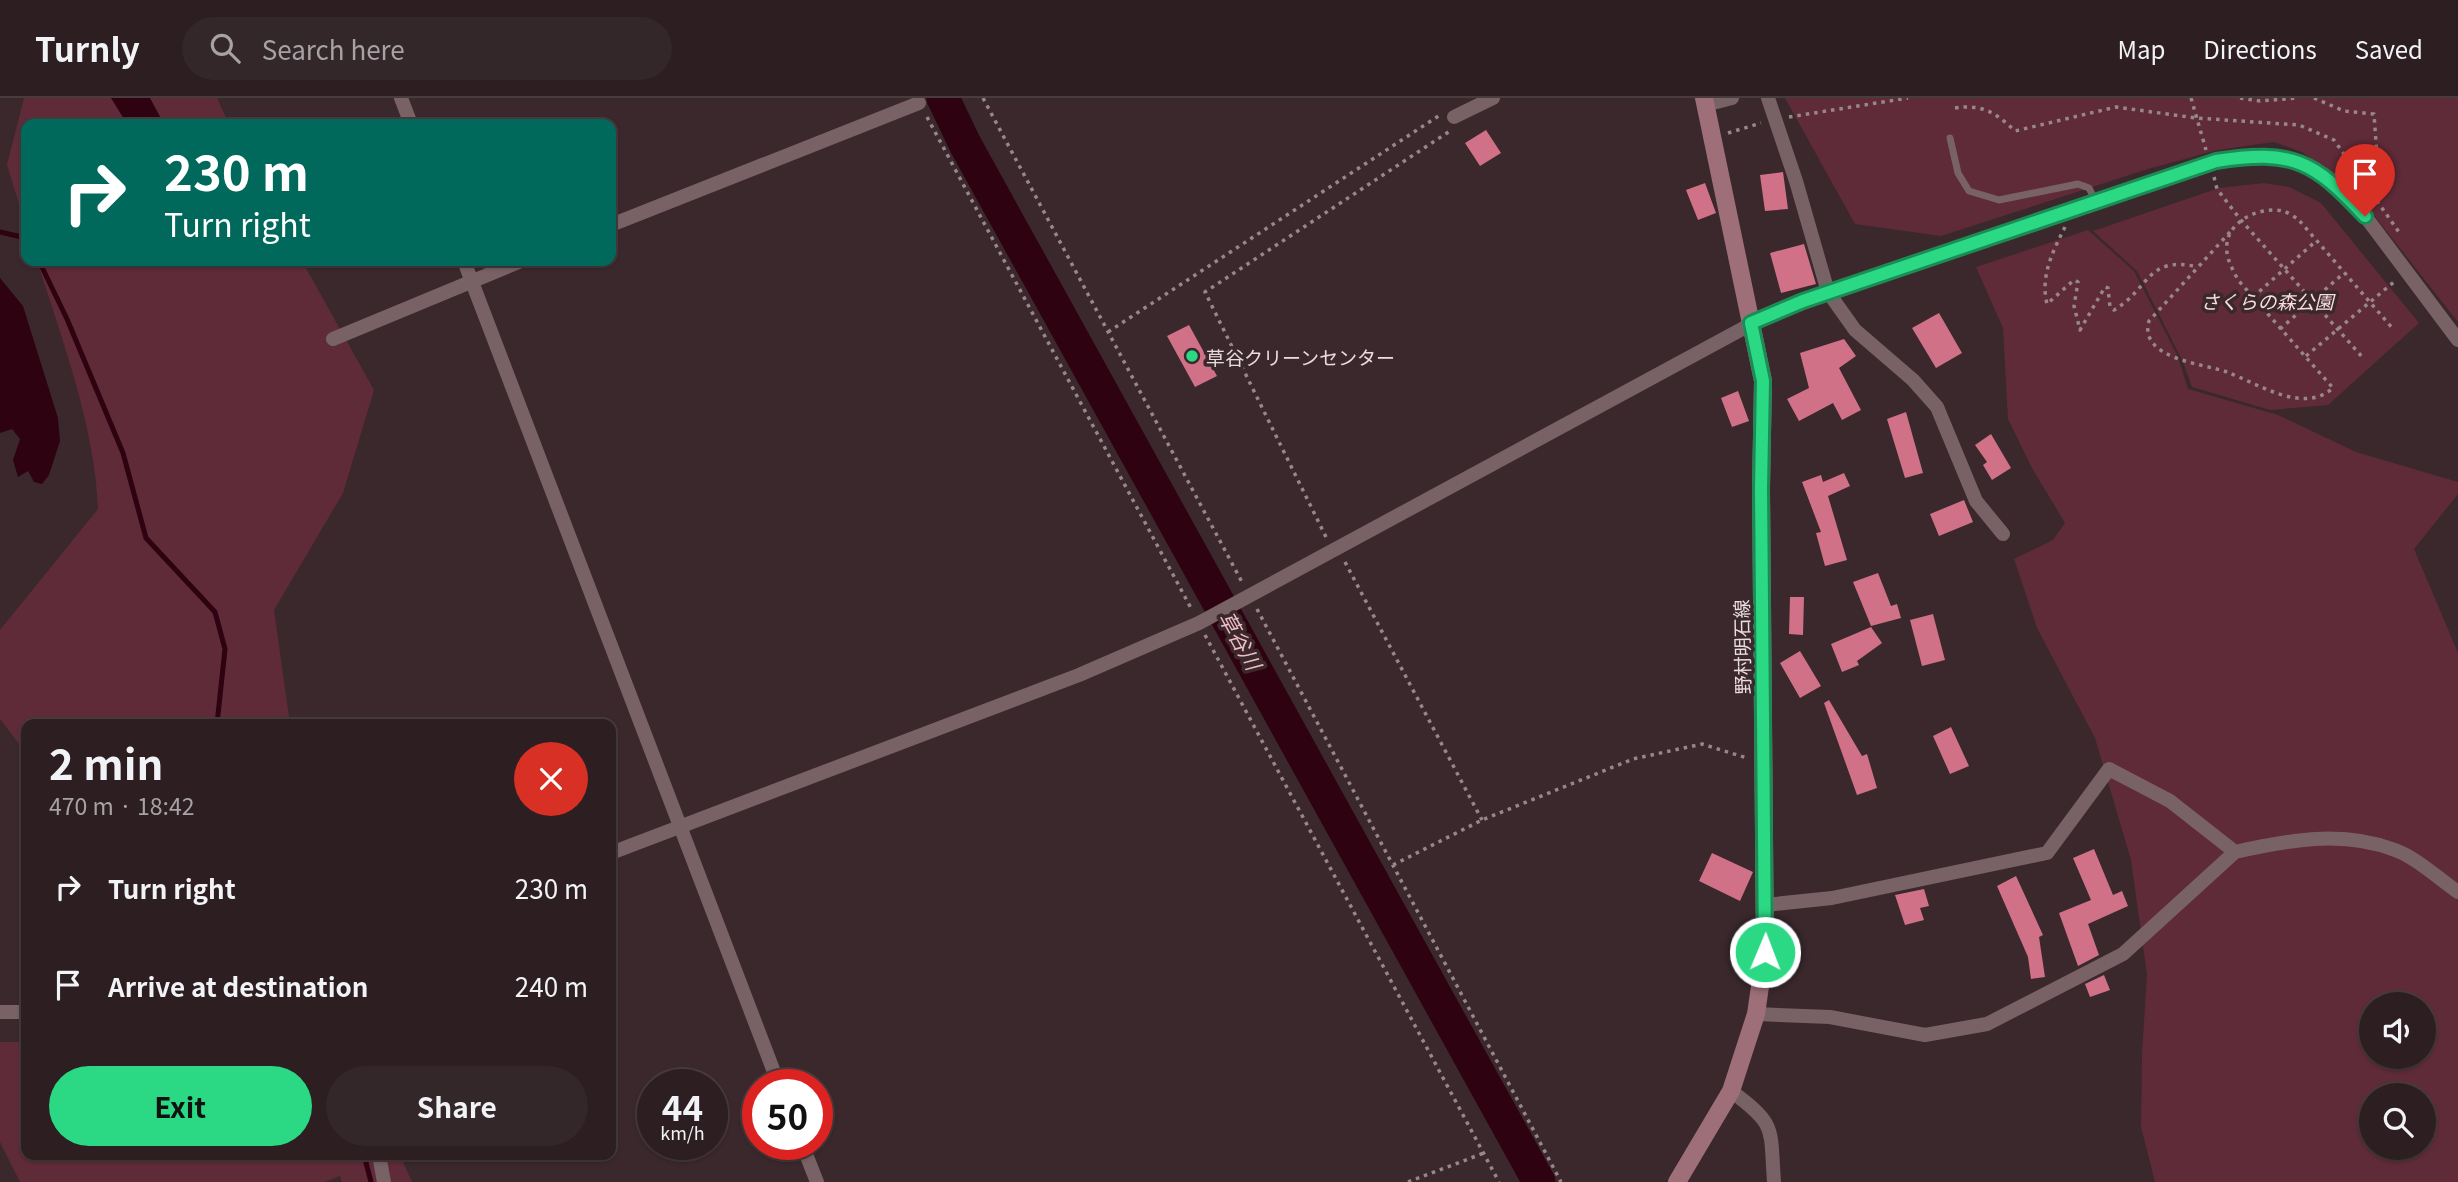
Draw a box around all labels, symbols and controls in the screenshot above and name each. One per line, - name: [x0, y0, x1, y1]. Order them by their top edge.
- search box: [182, 17, 672, 80]
- text: Turnly: [35, 24, 140, 72]
- icon: search: [206, 29, 244, 67]
- text: Search here: [262, 30, 405, 67]
- text: Map: [2117, 31, 2165, 66]
- text: Directions: [2203, 31, 2317, 66]
- text: Saved: [2355, 31, 2423, 66]
- text: 230 m: [164, 134, 309, 205]
- pin: [2335, 144, 2395, 216]
- icon: right: [49, 147, 140, 238]
- icon: arrive: [2346, 155, 2384, 193]
- text: Turn right: [164, 200, 311, 246]
- park label: さくらの森公園: [2200, 287, 2336, 314]
- place label: 草谷クリーンセンター: [1206, 343, 1395, 370]
- marker: 草谷クリーンセンター: [1184, 348, 1200, 364]
- street label: 野村明石線: [1727, 599, 1755, 695]
- water label: 草谷川: [1213, 605, 1270, 677]
- text: 2 min: [49, 731, 164, 792]
- button: close: [514, 742, 588, 816]
- text: 470 m · 18:42: [49, 788, 194, 822]
- icon: right: [49, 868, 87, 906]
- text: Turn right: [108, 869, 236, 906]
- text: 230 m: [515, 869, 588, 906]
- position arrow: [1728, 915, 1802, 989]
- icon: arrive: [49, 966, 87, 1004]
- text: Arrive at destination: [108, 967, 369, 1004]
- text: 240 m: [515, 967, 588, 1004]
- map controls: [2359, 992, 2436, 1160]
- button: sound: [2359, 992, 2436, 1069]
- button: Exit: [49, 1066, 312, 1146]
- button: Share: [326, 1066, 588, 1146]
- speed limit sign: 50: [742, 1069, 833, 1160]
- text: 44: [662, 1080, 703, 1131]
- button: search: [2359, 1083, 2436, 1160]
- text: km/h: [660, 1119, 705, 1145]

